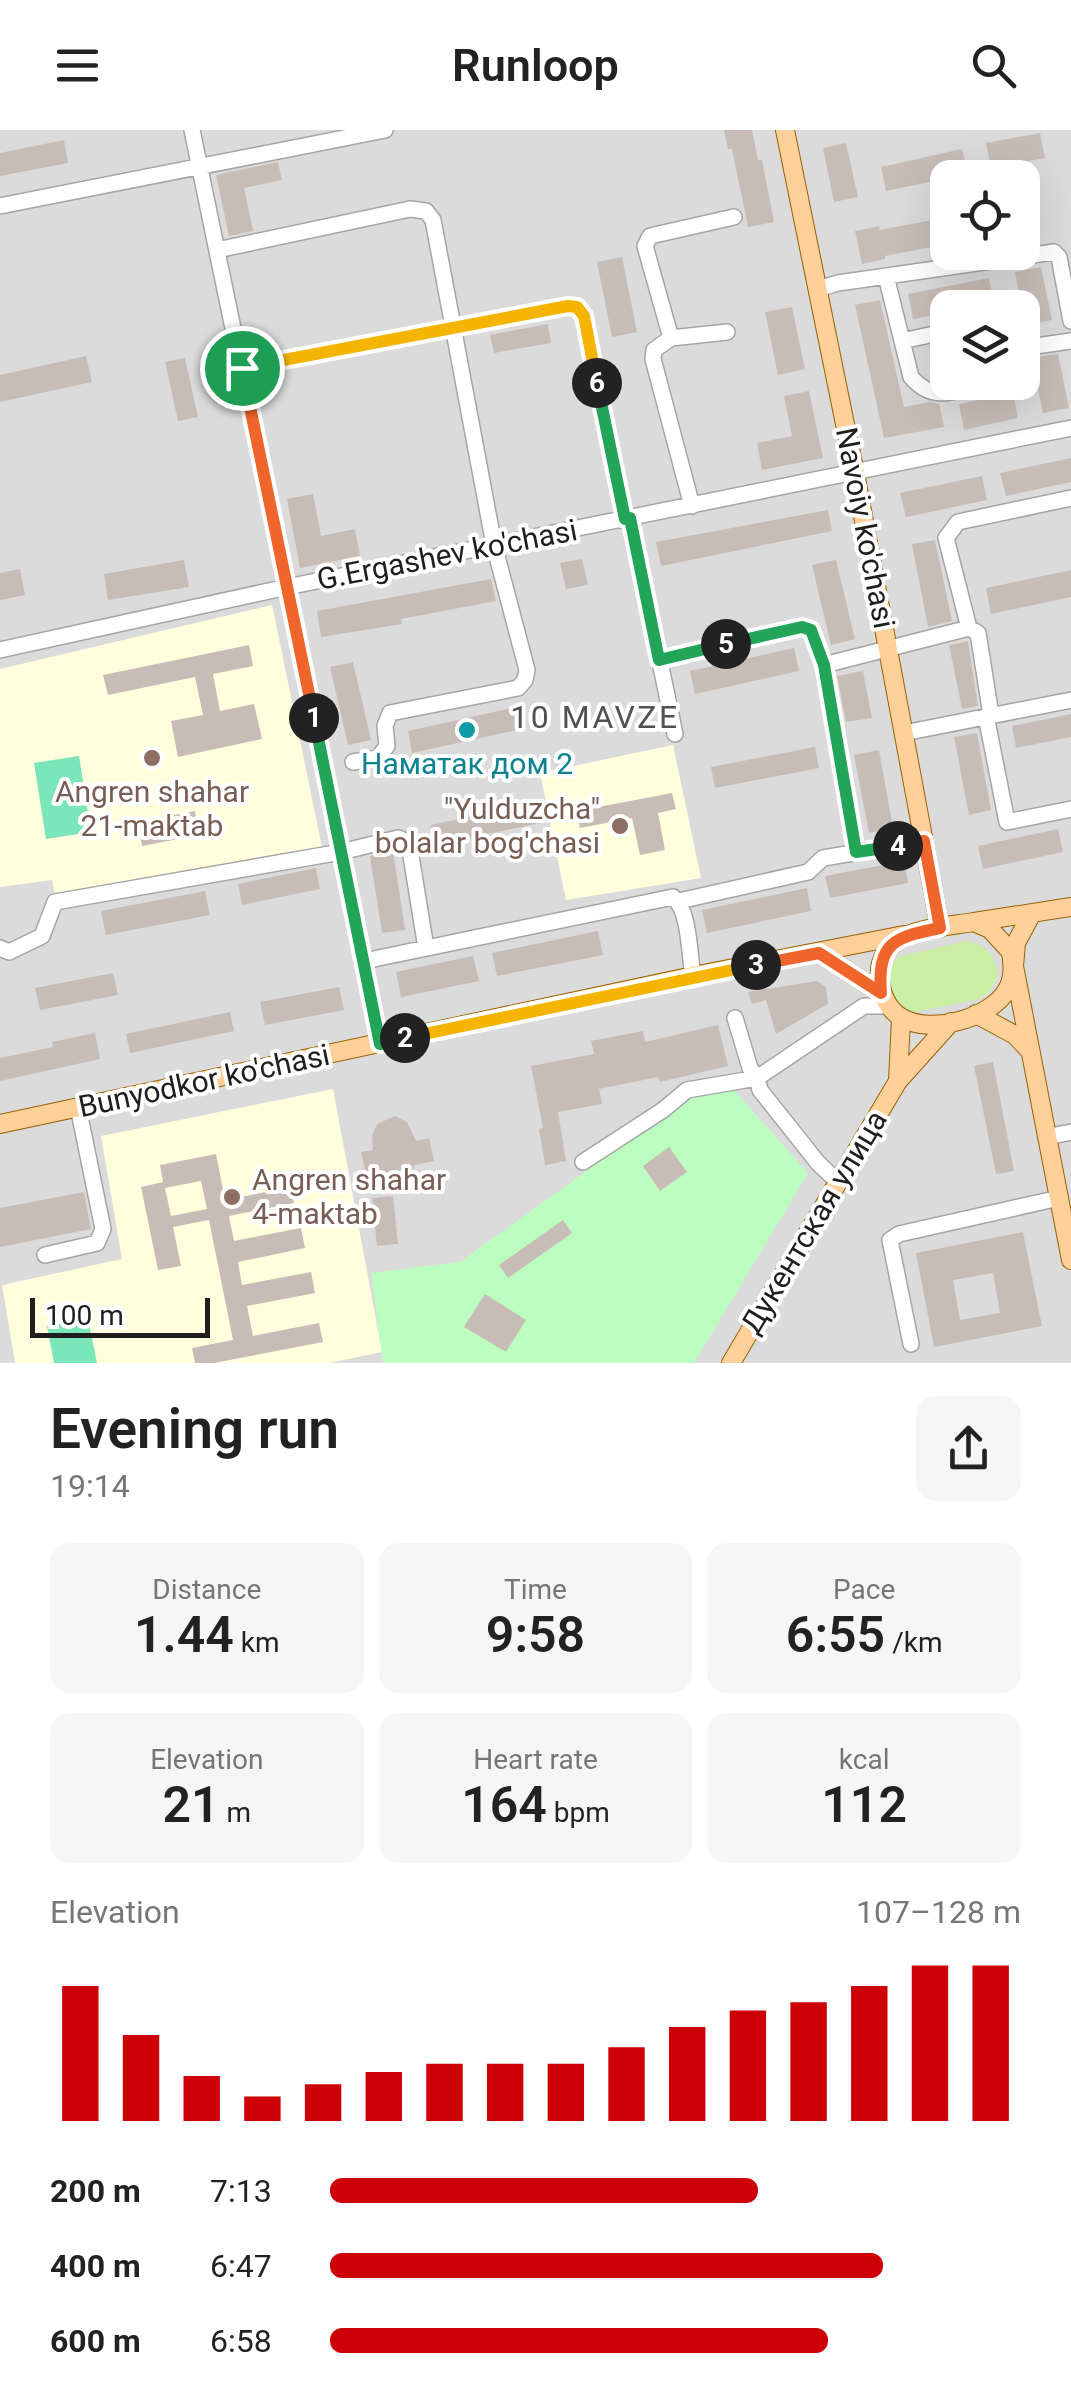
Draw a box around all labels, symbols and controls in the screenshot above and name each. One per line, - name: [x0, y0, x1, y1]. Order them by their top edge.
- icon: menu: [50, 38, 105, 93]
- icon: search: [966, 38, 1021, 93]
- text: Runloop: [452, 39, 619, 92]
- map controls: [930, 160, 1040, 400]
- button: locate: [930, 160, 1040, 270]
- button: layers: [930, 290, 1040, 400]
- pin: [200, 326, 285, 411]
- icon: arrive: [215, 341, 270, 396]
- pin: 6: [572, 358, 622, 408]
- text: 6: [589, 366, 605, 399]
- street label: Navoiy ko'chasi: [829, 424, 902, 631]
- street label: G.Ergashev ko'chasi: [314, 512, 580, 597]
- pin: 5: [701, 619, 751, 669]
- text: 5: [718, 627, 734, 660]
- pin: 1: [289, 693, 339, 743]
- district label: 10 MAVZE: [510, 698, 680, 736]
- text: 1: [306, 701, 322, 734]
- marker: Наматак дом 2: [456, 719, 478, 741]
- place label: Наматак дом 2: [361, 746, 573, 781]
- marker: Angren shahar 21-maktab: [141, 747, 163, 769]
- place label: Angren shahar 21-maktab: [55, 774, 249, 843]
- place label: "Yulduzcha" bolalar bog'chasi: [375, 791, 600, 860]
- marker: "Yulduzcha" bolalar bog'chasi: [609, 815, 631, 837]
- pin: 4: [873, 821, 923, 871]
- text: 4: [890, 829, 906, 862]
- pin: 3: [731, 940, 781, 990]
- text: 3: [748, 948, 764, 981]
- pin: 2: [380, 1013, 430, 1063]
- text: 2: [397, 1021, 413, 1054]
- street label: Bunyodkor ko'chasi: [75, 1037, 333, 1124]
- street label: Дукентская улица: [733, 1104, 894, 1339]
- place label: Angren shahar 4-maktab: [252, 1162, 446, 1231]
- marker: Angren shahar 4-maktab: [221, 1186, 243, 1208]
- scale bar: [30, 1293, 210, 1338]
- text: 100 m: [45, 1299, 124, 1332]
- button: share: [916, 1396, 1021, 1501]
- text: Evening run: [50, 1397, 339, 1461]
- text: 19:14: [50, 1467, 130, 1505]
- text: Distance: [152, 1573, 261, 1606]
- text: Time: [504, 1573, 567, 1606]
- text: Pace: [833, 1573, 895, 1606]
- text: 1.44: [134, 1606, 234, 1664]
- text: 9:58: [486, 1606, 585, 1664]
- text: 6:55: [786, 1606, 885, 1664]
- text: km: [234, 1626, 280, 1659]
- text: /km: [885, 1626, 942, 1659]
- text: Elevation: [150, 1743, 264, 1776]
- text: Heart rate: [473, 1743, 598, 1776]
- text: kcal: [839, 1743, 889, 1776]
- text: 21: [163, 1776, 220, 1834]
- text: 164: [461, 1776, 547, 1834]
- text: 112: [821, 1776, 907, 1834]
- text: m: [220, 1796, 251, 1829]
- text: bpm: [547, 1796, 610, 1829]
- text: Elevation: [50, 1893, 180, 1931]
- text: 107–128 m: [856, 1893, 1021, 1931]
- text: 200 m: [50, 2172, 141, 2210]
- text: 7:13: [210, 2172, 272, 2210]
- text: 400 m: [50, 2247, 141, 2285]
- text: 6:47: [210, 2247, 272, 2285]
- text: 600 m: [50, 2322, 141, 2360]
- text: 6:58: [210, 2322, 272, 2360]

